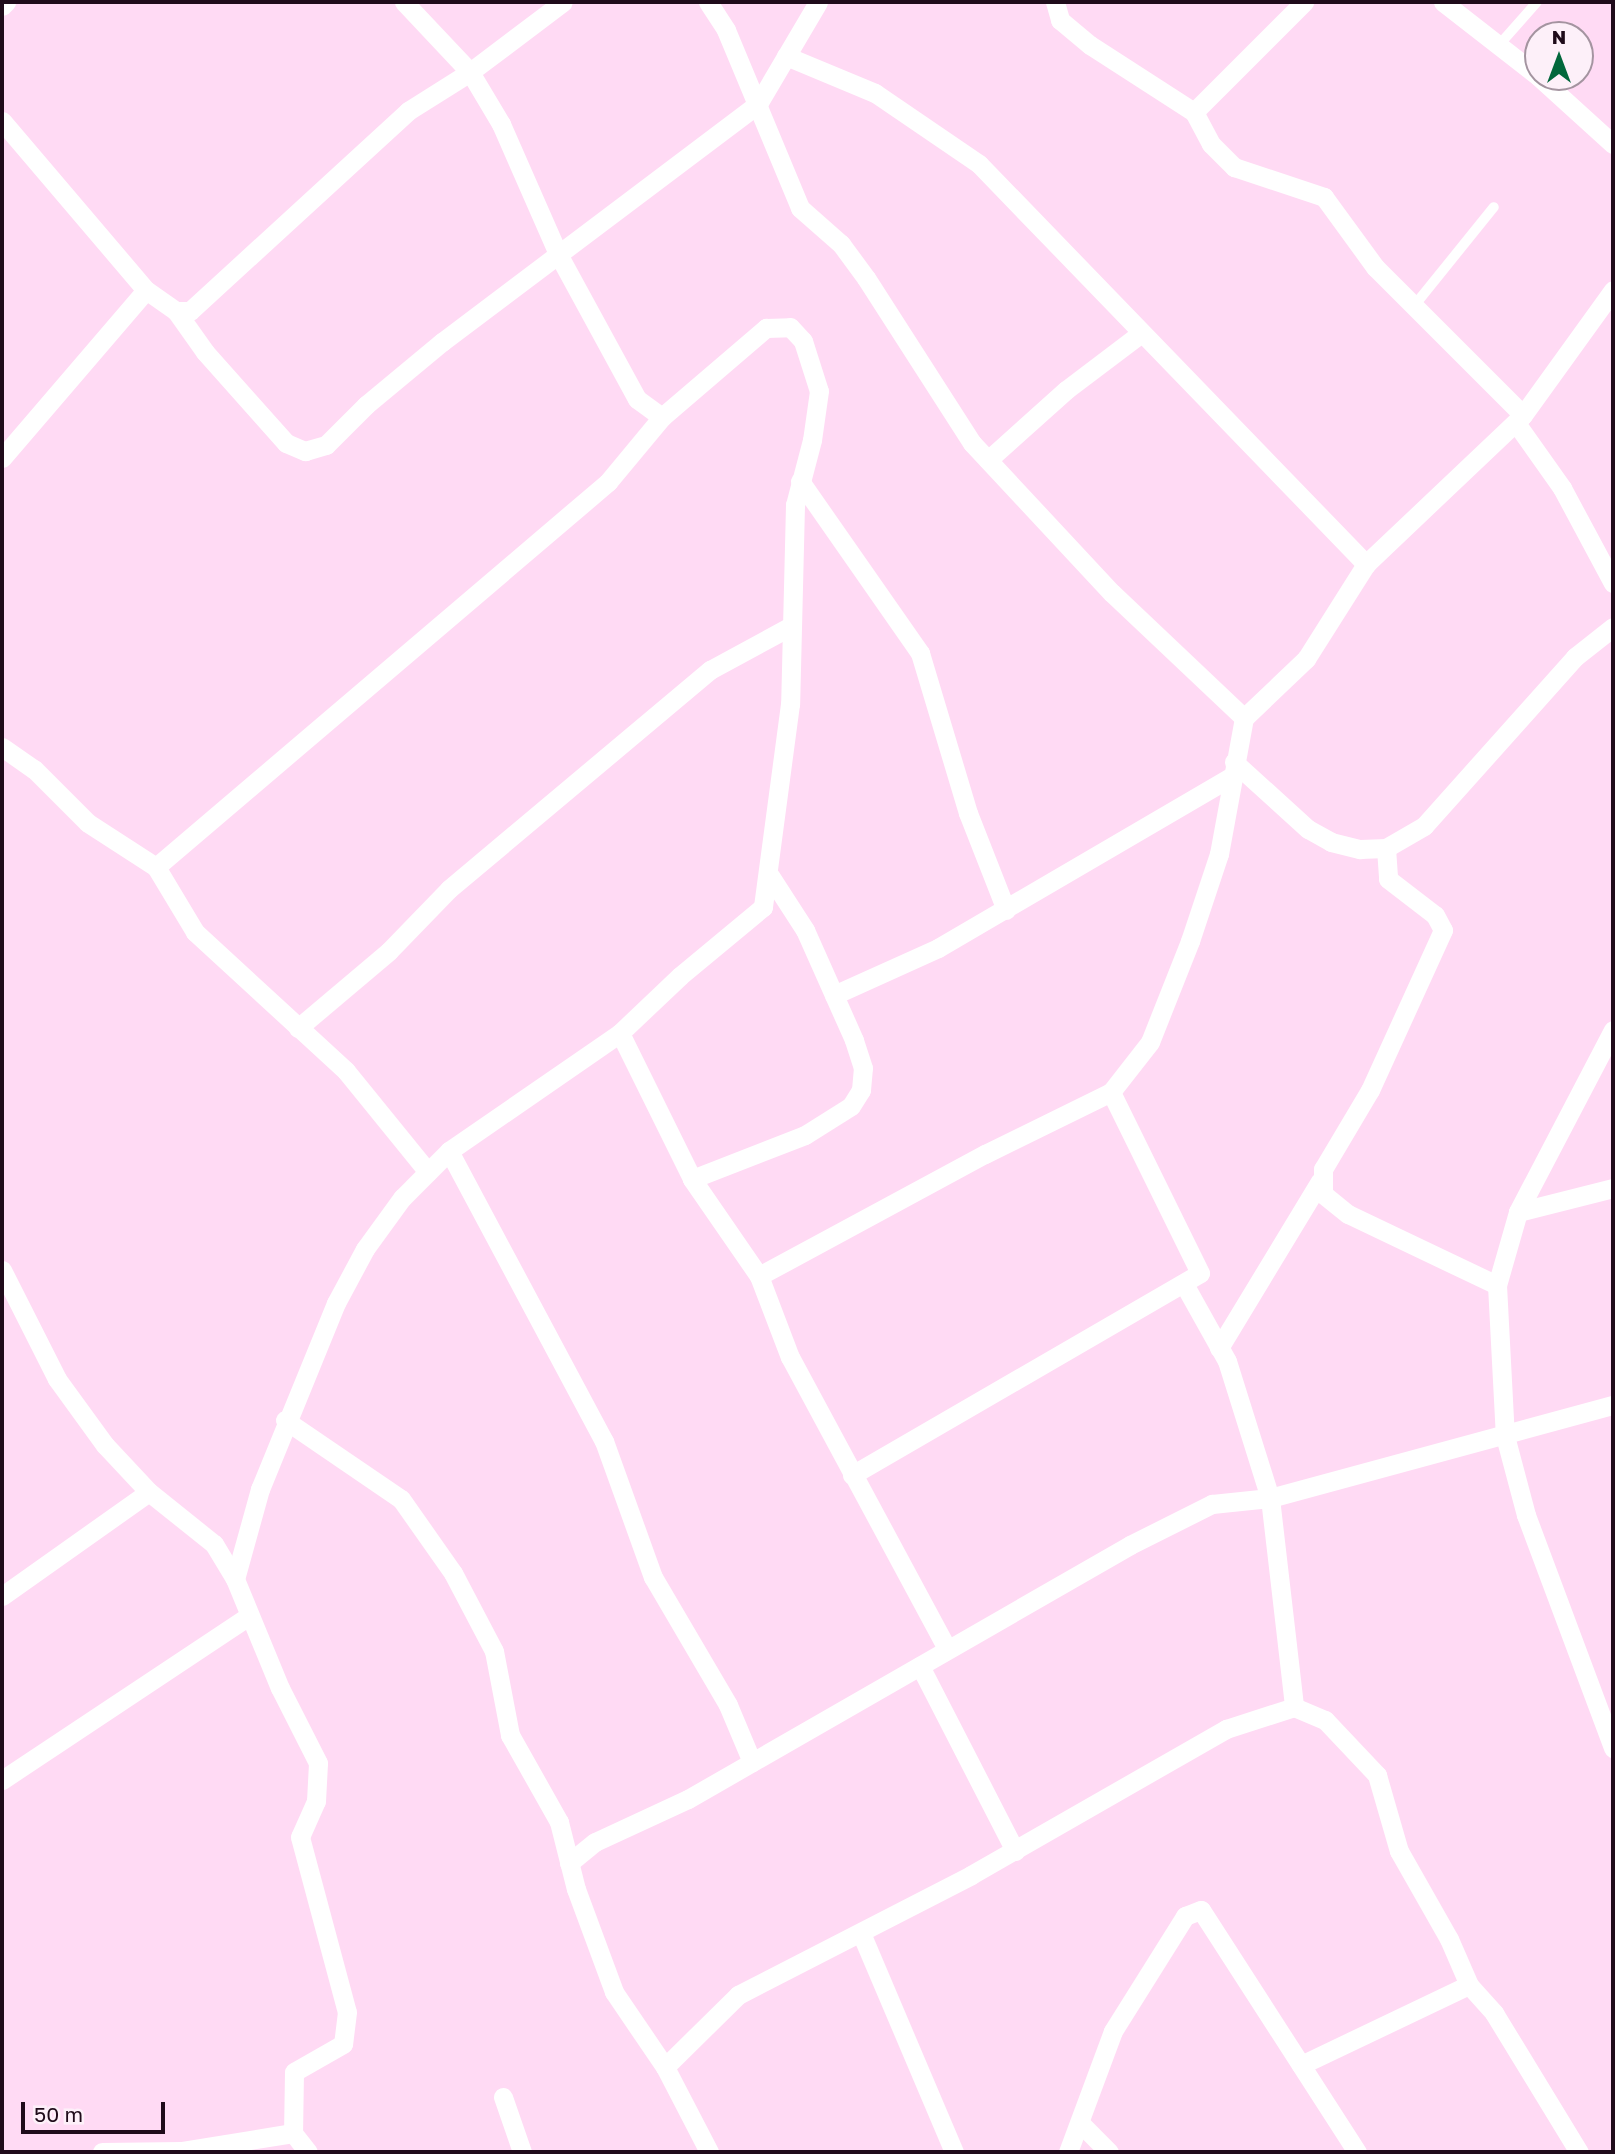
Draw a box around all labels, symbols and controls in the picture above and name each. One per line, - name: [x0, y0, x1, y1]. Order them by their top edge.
- north arrow: [1524, 21, 1594, 91]
- text: N: [1552, 25, 1566, 48]
- scale bar: [24, 2088, 168, 2132]
- text: 50 m: [34, 2101, 83, 2127]

